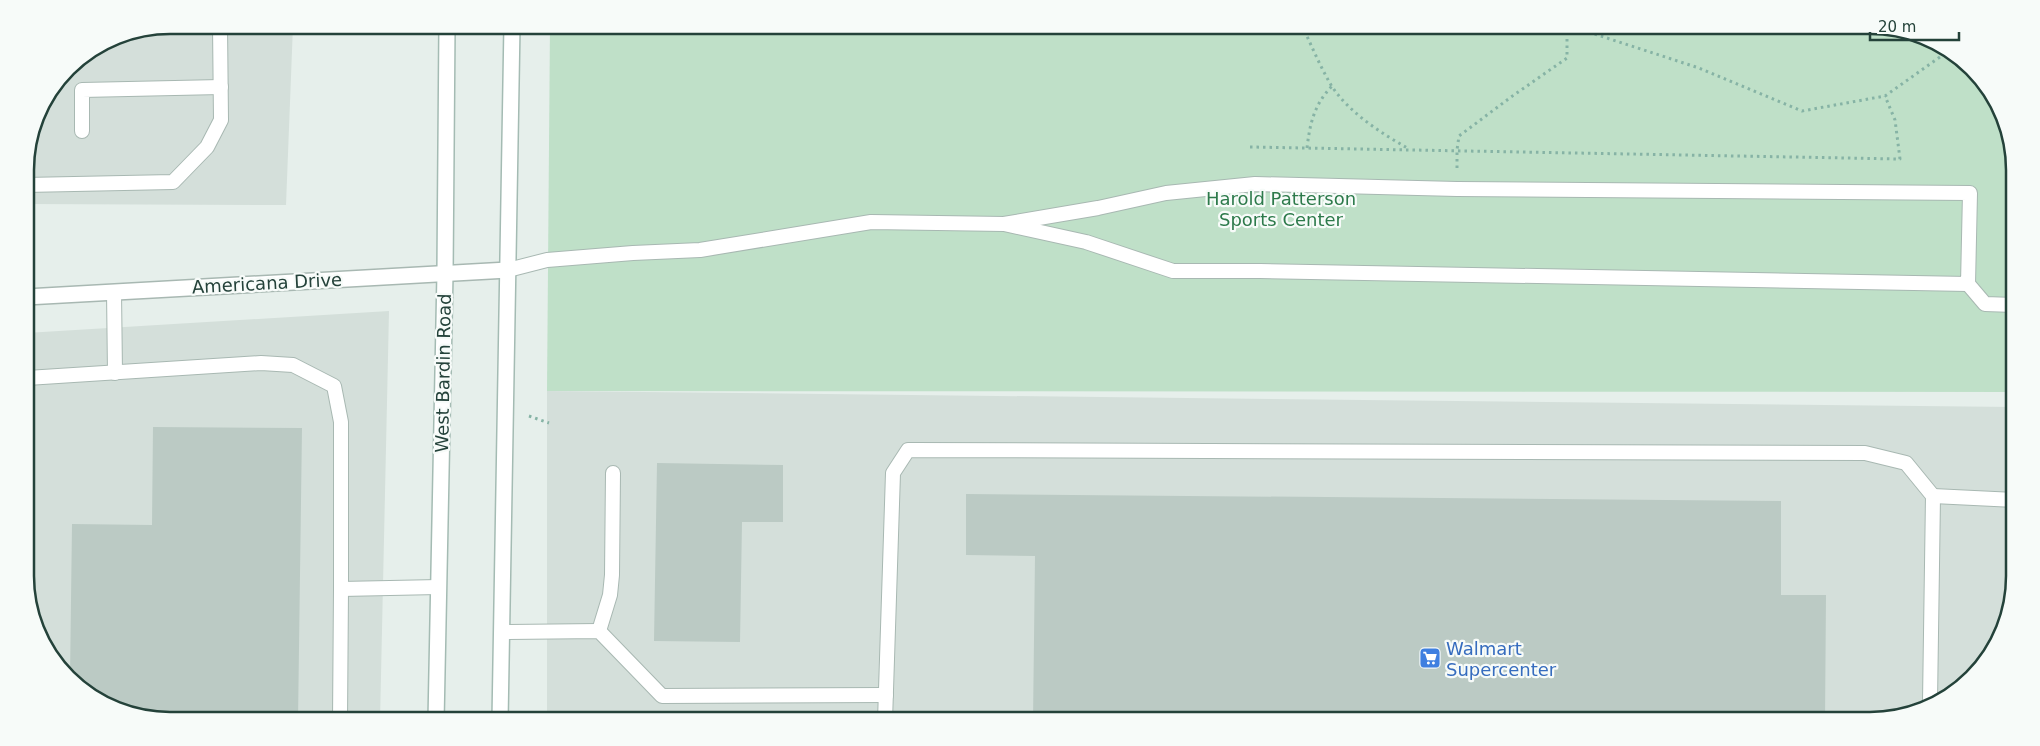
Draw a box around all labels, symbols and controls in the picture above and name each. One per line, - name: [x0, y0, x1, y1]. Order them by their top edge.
- scale bar: [1870, 10, 1959, 42]
- text: 20 m: [1878, 18, 1916, 36]
- park label: Harold Patterson Sports Center: [1206, 188, 1356, 230]
- street label: Americana Drive: [191, 269, 343, 297]
- street label: West Bardin Road: [431, 293, 455, 453]
- place label: Walmart Supercenter: [1446, 638, 1557, 680]
- supermarket icon: Walmart Supercenter: [1418, 646, 1442, 670]

